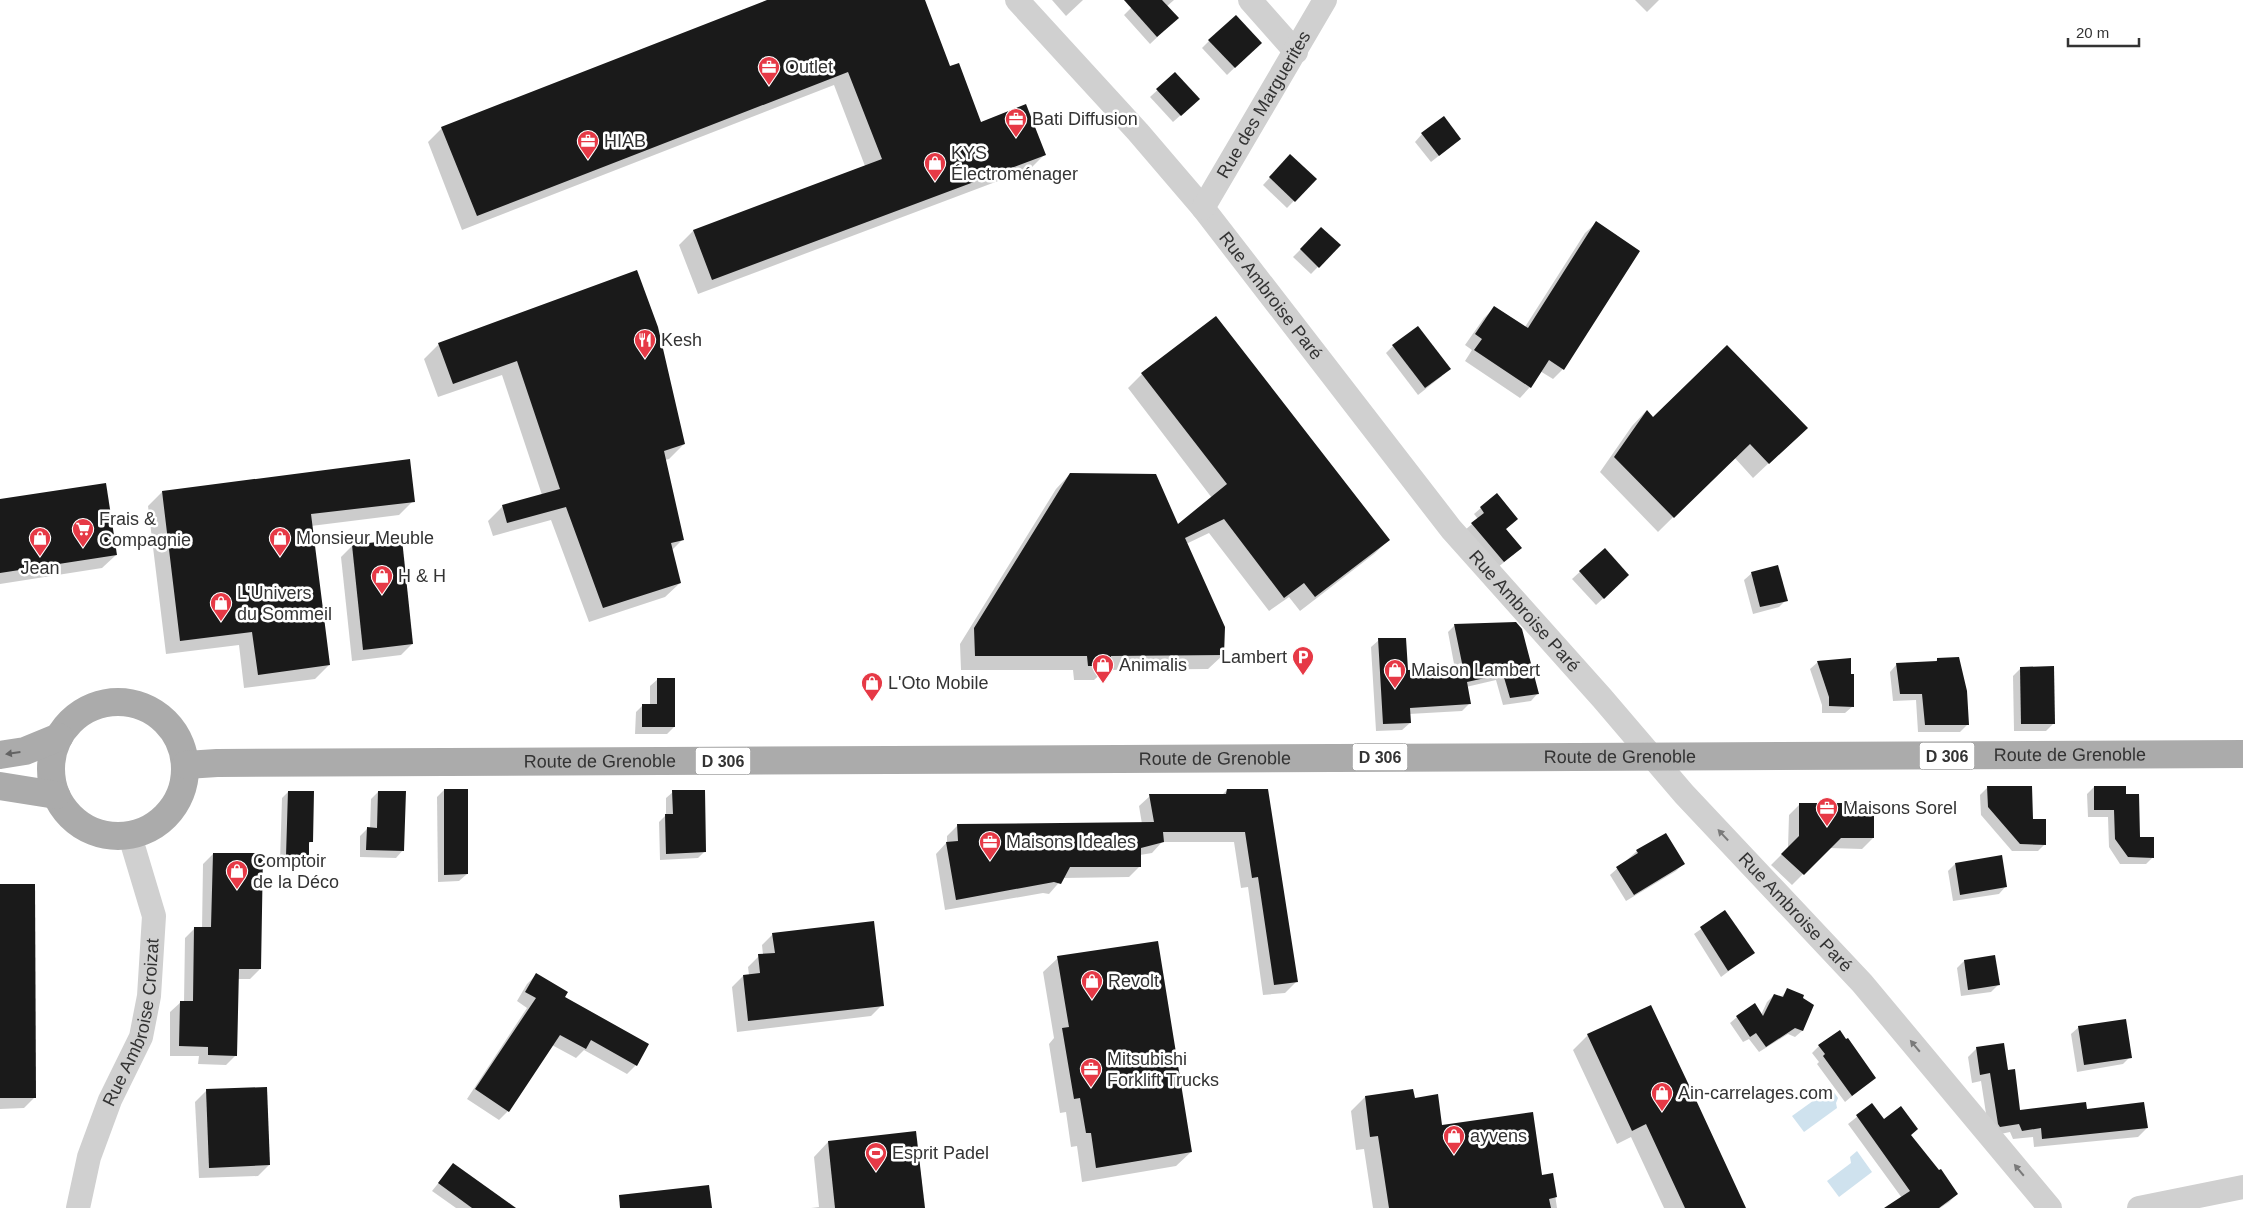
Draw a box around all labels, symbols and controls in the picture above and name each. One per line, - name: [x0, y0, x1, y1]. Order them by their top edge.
- scale bar: [2068, 15, 2139, 47]
- text: 20 m: [2076, 24, 2109, 41]
- street label: Rue des Marguerites: [1213, 27, 1315, 182]
- office icon: Outlet: [757, 55, 781, 86]
- place label: Outlet: [785, 57, 833, 77]
- office icon: Bati Diffusion: [1004, 107, 1028, 138]
- place label: Bati Diffusion: [1032, 109, 1138, 129]
- office icon: HIAB: [576, 129, 600, 160]
- place label: HIAB: [604, 131, 646, 151]
- place label: KYS Électroménager: [951, 143, 1078, 184]
- shop icon: KYS Électroménager: [923, 151, 947, 182]
- street label: Rue Ambroise Paré: [1215, 228, 1326, 364]
- restaurant icon: Kesh: [633, 328, 657, 359]
- place label: Kesh: [661, 330, 702, 350]
- place label: Frais & Compagnie: [99, 509, 191, 550]
- supermarket icon: Frais & Compagnie: [71, 517, 95, 548]
- shop icon: Jean: [28, 526, 52, 557]
- shop icon: Monsieur Meuble: [268, 526, 292, 557]
- place label: Monsieur Meuble: [296, 528, 434, 548]
- street label: Rue Ambroise Paré: [1465, 546, 1584, 676]
- place label: Jean: [20, 558, 60, 578]
- shop icon: H & H: [370, 564, 394, 595]
- place label: H & H: [398, 566, 446, 586]
- place label: L'Univers du Sommeil: [237, 583, 332, 624]
- shop icon: L'Univers du Sommeil: [209, 591, 233, 622]
- parking icon: Lambert: [1291, 645, 1315, 676]
- place label: Lambert: [1221, 647, 1287, 667]
- shop icon: Animalis: [1091, 653, 1115, 684]
- place label: Animalis: [1119, 655, 1187, 675]
- shop icon: Maison Lambert: [1383, 658, 1407, 689]
- place label: Maison Lambert: [1411, 660, 1540, 680]
- shop icon: L'Oto Mobile: [860, 671, 884, 702]
- place label: L'Oto Mobile: [888, 673, 989, 693]
- road number: D 306: [1920, 742, 1974, 769]
- road number: D 306: [1352, 744, 1408, 770]
- street label: Route de Grenoble: [1994, 744, 2146, 765]
- street label: Route de Grenoble: [1544, 746, 1696, 767]
- road number: D 306: [696, 748, 750, 774]
- street label: Route de Grenoble: [1139, 748, 1291, 769]
- one-way arrow: [5, 749, 21, 757]
- street label: Route de Grenoble: [524, 751, 676, 772]
- office icon: Maisons Sorel: [1815, 796, 1839, 827]
- place label: Maisons Sorel: [1843, 798, 1957, 818]
- one-way arrow: [1717, 829, 1729, 841]
- office icon: Maisons Ideales: [978, 830, 1002, 861]
- place label: Maisons Ideales: [1006, 832, 1136, 852]
- street label: Rue Ambroise Paré: [1735, 849, 1856, 976]
- place label: Comptoir de la Déco: [253, 851, 339, 892]
- shop icon: Comptoir de la Déco: [225, 859, 249, 890]
- street label: Rue Ambroise Croizat: [99, 938, 163, 1109]
- shop icon: Revolt: [1080, 969, 1104, 1000]
- place label: Revolt: [1108, 971, 1159, 991]
- one-way arrow: [1909, 1040, 1920, 1053]
- place label: Mitsubishi Forklift Trucks: [1107, 1049, 1219, 1090]
- office icon: Mitsubishi Forklift Trucks: [1079, 1057, 1103, 1088]
- shop icon: Ain-carrelages.com: [1650, 1081, 1674, 1112]
- place label: Ain-carrelages.com: [1678, 1083, 1833, 1103]
- shop icon: ayvens: [1442, 1124, 1466, 1155]
- place label: ayvens: [1470, 1126, 1527, 1146]
- sports icon: Esprit Padel: [864, 1141, 888, 1172]
- place label: Esprit Padel: [892, 1143, 989, 1163]
- one-way arrow: [2013, 1165, 2025, 1177]

